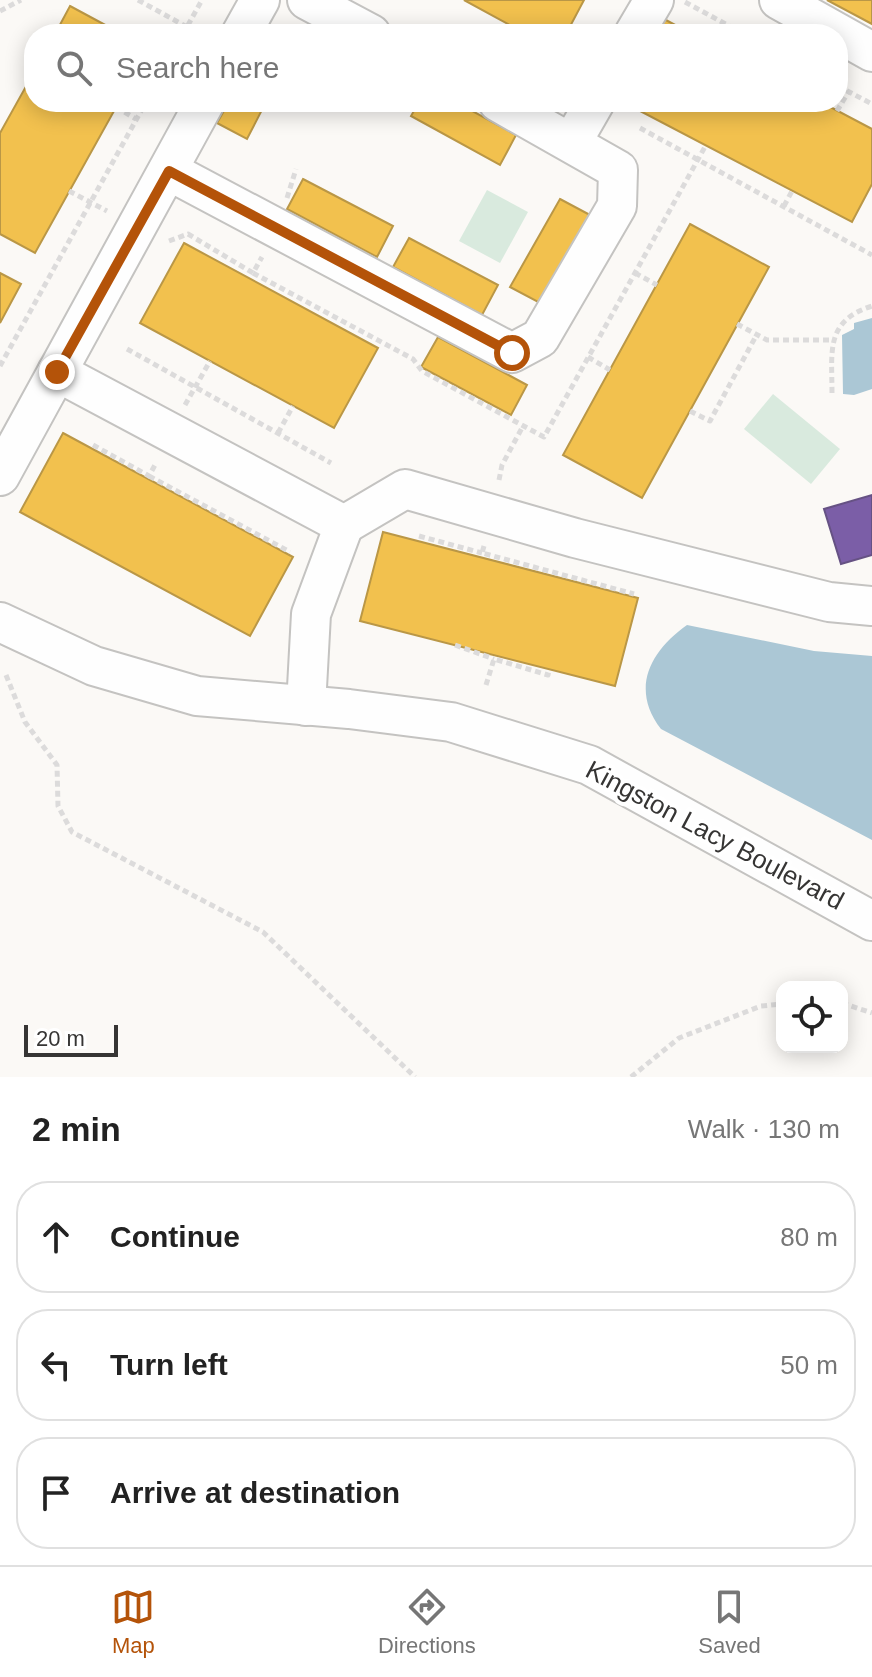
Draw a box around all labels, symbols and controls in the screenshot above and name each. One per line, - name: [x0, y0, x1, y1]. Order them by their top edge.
- search box: [24, 24, 848, 112]
- icon: search: [52, 46, 96, 90]
- text: Search here: [116, 51, 279, 84]
- route start: [494, 335, 530, 371]
- route end: [39, 354, 75, 390]
- street label: Kingston Lacy Boulevard: [581, 754, 849, 916]
- map controls: [776, 981, 848, 1053]
- button: locate: [776, 981, 848, 1053]
- scale bar: [24, 1021, 118, 1057]
- text: 20 m: [36, 1026, 85, 1051]
- text: 2 min: [32, 1110, 121, 1148]
- text: Walk · 130 m: [688, 1114, 840, 1144]
- icon: ahead: [34, 1215, 78, 1259]
- text: Continue: [110, 1220, 240, 1253]
- text: 80 m: [780, 1222, 838, 1252]
- icon: left: [34, 1343, 78, 1387]
- text: Turn left: [110, 1348, 228, 1381]
- text: 50 m: [780, 1350, 838, 1380]
- icon: arrive: [34, 1471, 78, 1515]
- text: Arrive at destination: [110, 1476, 400, 1509]
- tab: Map: [111, 1585, 155, 1659]
- tab: Directions: [378, 1585, 476, 1659]
- tab: Saved: [698, 1585, 761, 1659]

